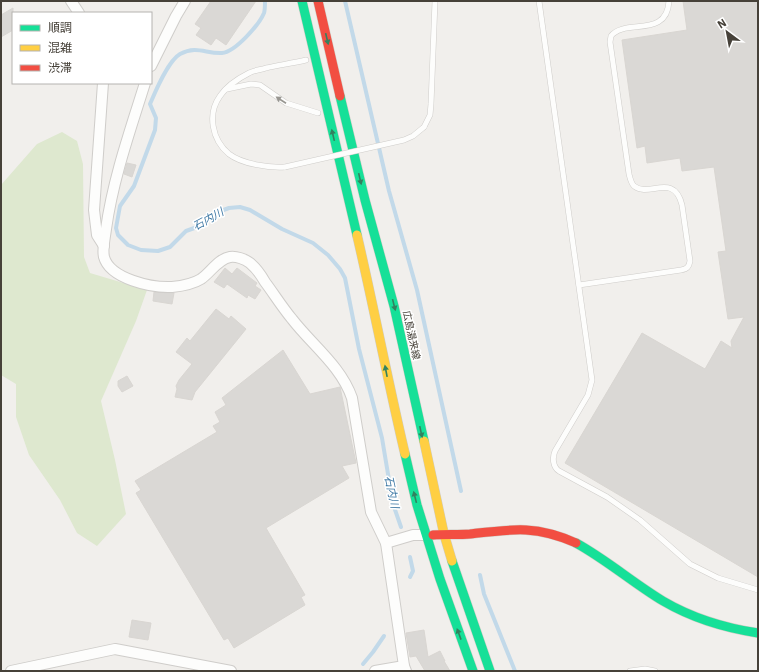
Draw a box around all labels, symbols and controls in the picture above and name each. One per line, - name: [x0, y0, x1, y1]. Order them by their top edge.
- legend: [12, 12, 152, 84]
- north arrow: [707, 12, 747, 52]
- text: N: [715, 15, 729, 32]
- text: 順調: [48, 20, 72, 35]
- one-way arrow: [324, 33, 330, 45]
- text: 混雑: [48, 40, 72, 55]
- text: 渋滞: [48, 60, 72, 75]
- one-way arrow: [276, 96, 287, 103]
- one-way arrow: [330, 129, 336, 141]
- one-way arrow: [357, 173, 363, 185]
- water label: 石内川: [190, 204, 227, 233]
- one-way arrow: [391, 299, 397, 311]
- street label: 広島湯来線: [400, 309, 423, 361]
- one-way arrow: [383, 365, 389, 377]
- one-way arrow: [419, 426, 425, 438]
- water label: 石内川: [382, 474, 402, 511]
- one-way arrow: [412, 491, 418, 504]
- one-way arrow: [456, 628, 462, 640]

